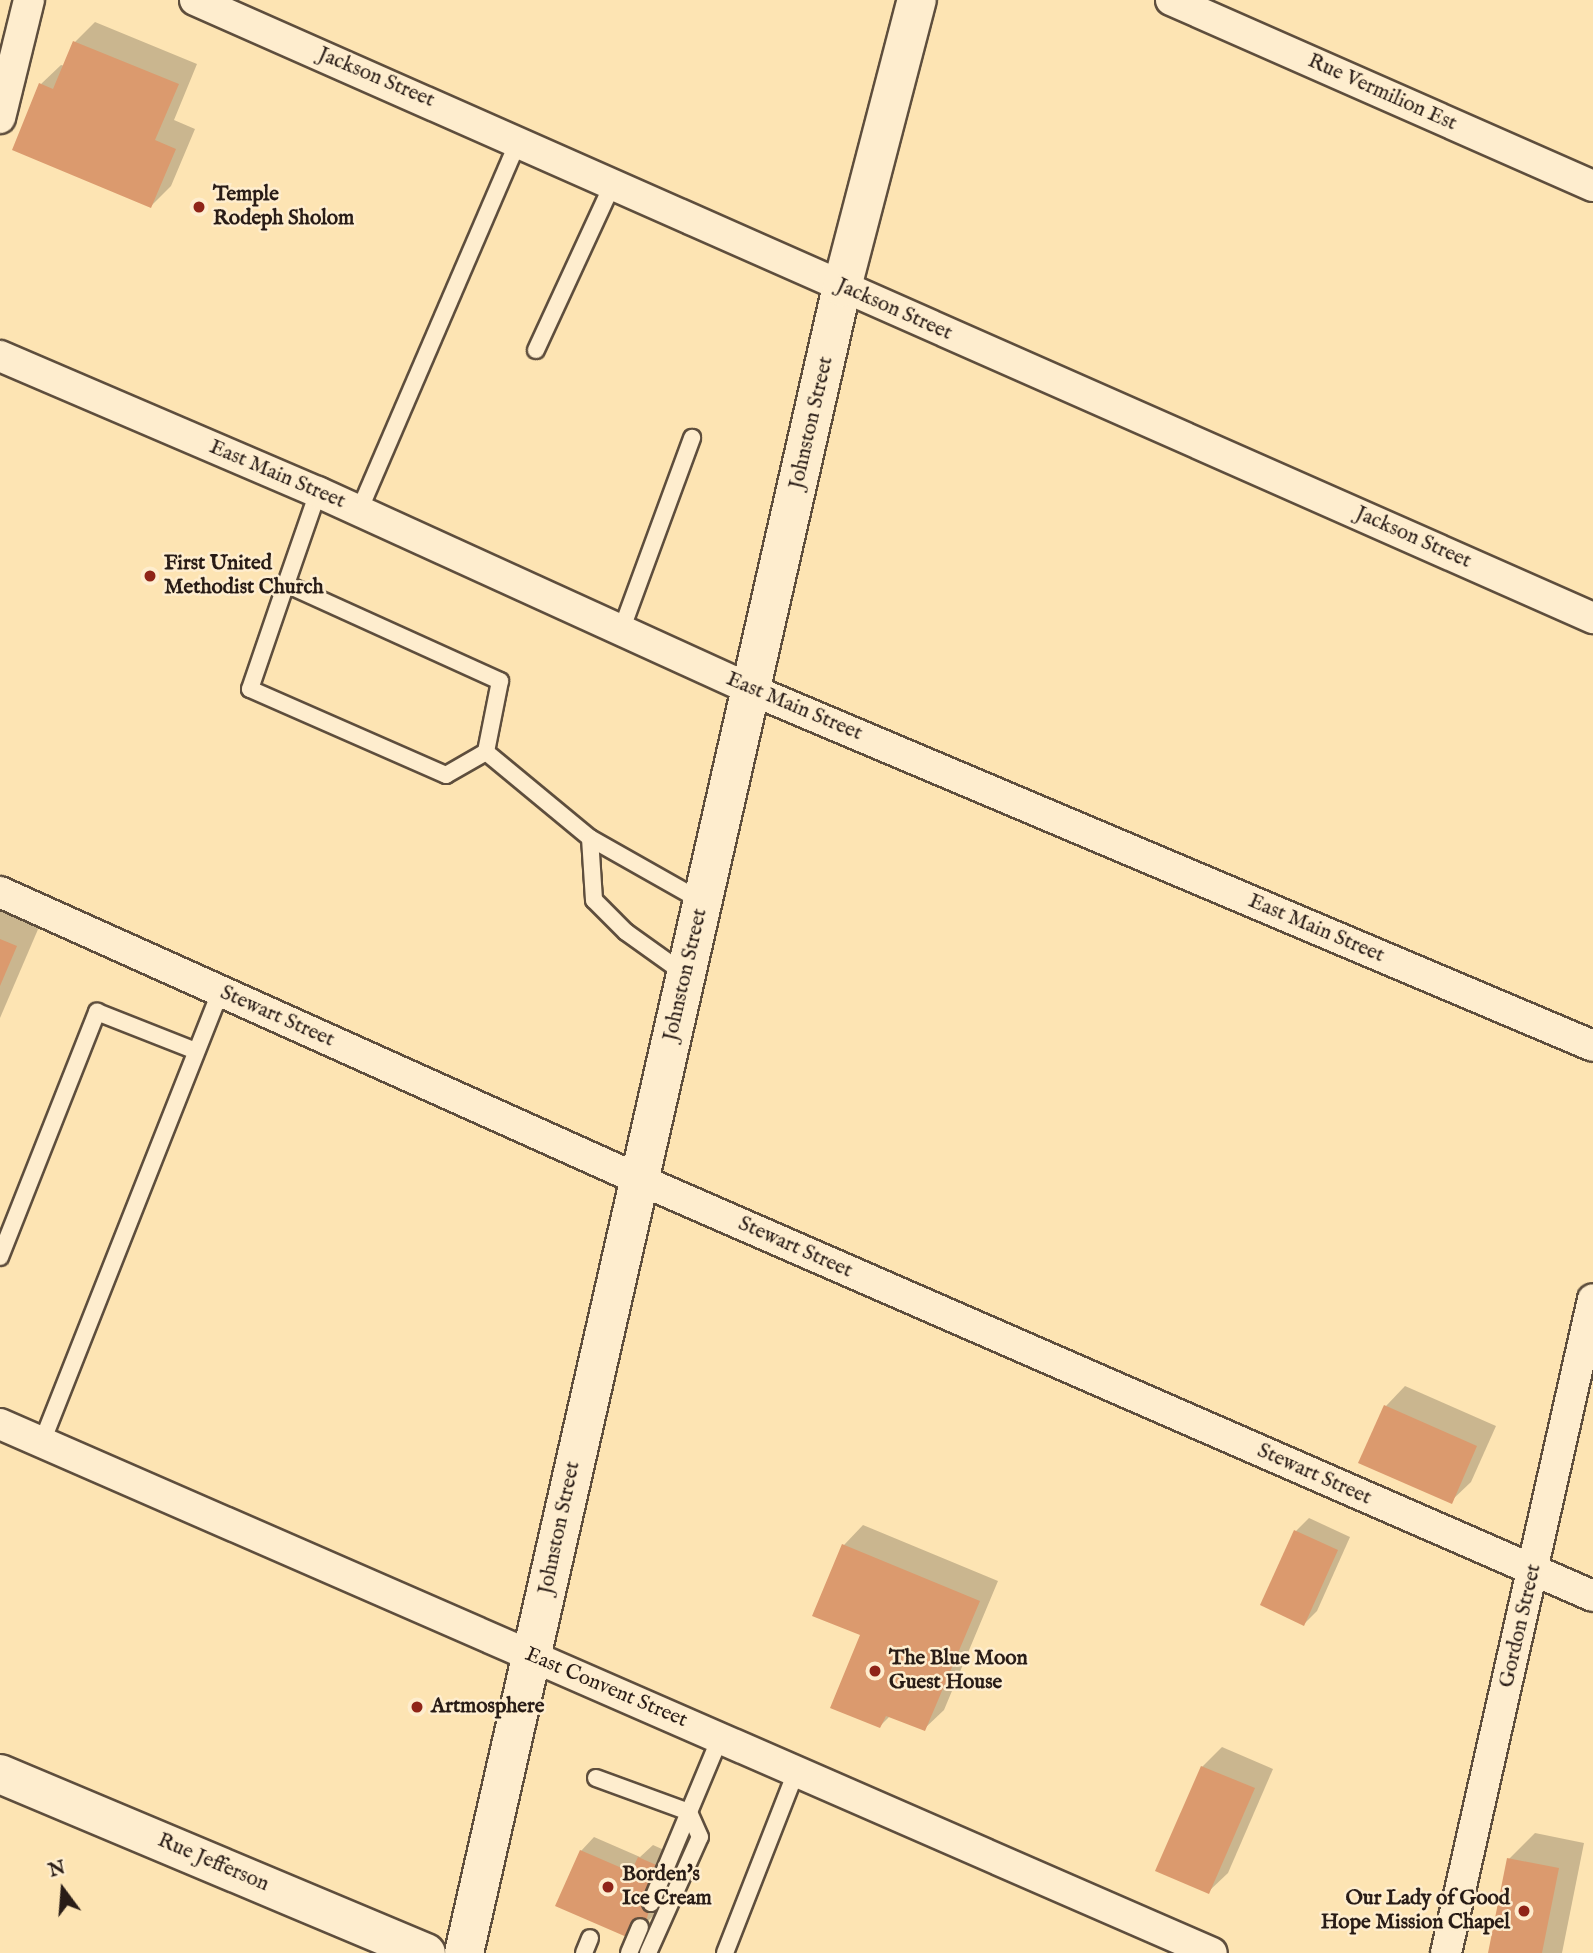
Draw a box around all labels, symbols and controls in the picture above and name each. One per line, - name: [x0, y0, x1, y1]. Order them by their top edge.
- street label: Jackson Street: [314, 42, 438, 114]
- street label: Rue Vermilion Est: [1304, 49, 1460, 137]
- place label: Temple Rodeph Sholom: [213, 182, 354, 232]
- marker: Temple Rodeph Sholom: [191, 199, 207, 215]
- street label: Jackson Street: [832, 273, 956, 347]
- street label: Johnston Street: [785, 354, 839, 492]
- street label: East Main Street: [205, 435, 349, 515]
- street label: Jackson Street: [1351, 501, 1475, 575]
- place label: First United Methodist Church: [164, 551, 324, 601]
- marker: First United Methodist Church: [142, 568, 158, 584]
- street label: East Main Street: [722, 667, 866, 747]
- street label: East Main Street: [1244, 889, 1388, 969]
- street label: Johnston Street: [659, 906, 713, 1044]
- street label: Stewart Street: [216, 981, 338, 1053]
- street label: Stewart Street: [734, 1212, 856, 1284]
- street label: Stewart Street: [1253, 1439, 1375, 1511]
- street label: Johnston Street: [534, 1459, 586, 1597]
- street label: Gordon Street: [1495, 1562, 1547, 1690]
- street label: East Convent Street: [521, 1642, 691, 1734]
- place label: The Blue Moon Guest House: [889, 1646, 1028, 1696]
- marker: The Blue Moon Guest House: [867, 1663, 883, 1679]
- place label: Artmosphere: [431, 1694, 544, 1720]
- marker: Artmosphere: [409, 1699, 425, 1715]
- street label: Rue Jefferson: [154, 1828, 272, 1898]
- north arrow: [28, 1855, 98, 1925]
- text: N: [46, 1856, 68, 1884]
- place label: Borden's Ice Cream: [622, 1862, 712, 1912]
- marker: Borden's Ice Cream: [600, 1879, 616, 1895]
- place label: Our Lady of Good Hope Mission Chapel: [1321, 1886, 1510, 1936]
- marker: Our Lady of Good Hope Mission Chapel: [1516, 1903, 1532, 1919]

